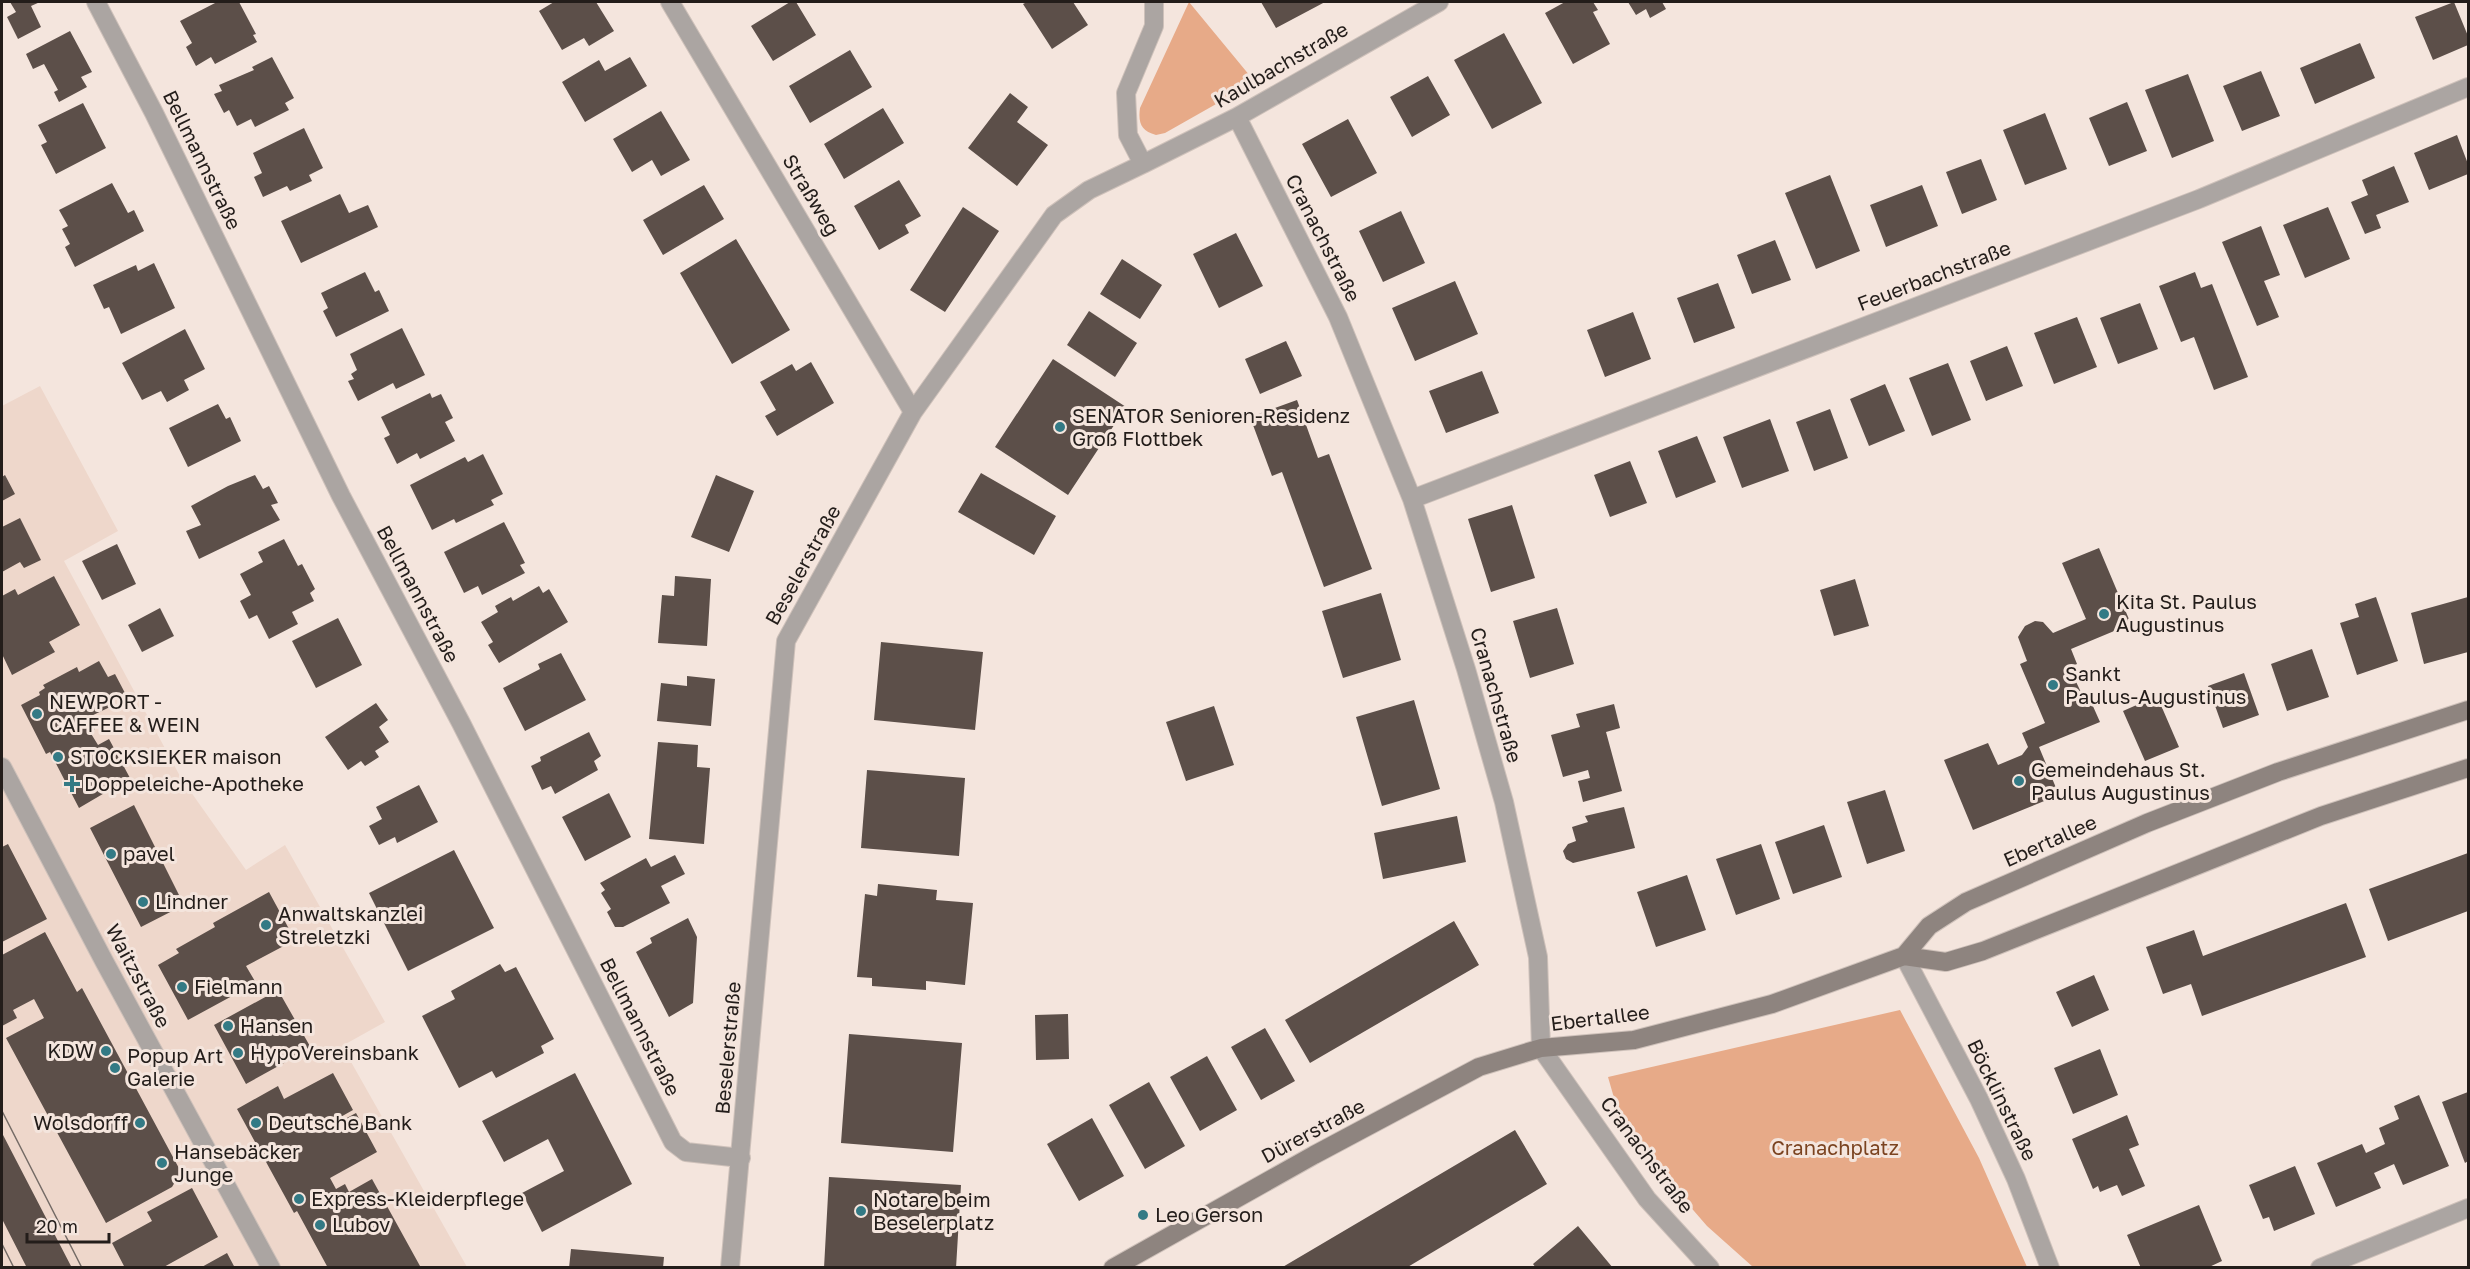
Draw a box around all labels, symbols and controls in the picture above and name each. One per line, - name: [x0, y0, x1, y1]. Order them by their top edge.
- street label: Kaulbachstraße: [1209, 16, 1352, 112]
- street label: Bellmannstraße: [159, 86, 247, 233]
- street label: Straßweg: [778, 149, 845, 239]
- street label: Cranachstraße: [1281, 170, 1366, 305]
- street label: Feuerbachstraße: [1854, 235, 2014, 315]
- place label: SENATOR Senioren-Residenz Groß Flottbek: [1072, 403, 1350, 450]
- marker: SENATOR Senioren-Residenz Groß Flottbek: [1053, 420, 1067, 434]
- street label: Beselerstraße: [759, 500, 845, 629]
- street label: Bellmannstraße: [373, 521, 465, 666]
- place label: Kita St. Paulus Augustinus: [2116, 589, 2257, 636]
- marker: Kita St. Paulus Augustinus: [2097, 607, 2111, 621]
- street label: Cranachstraße: [1466, 624, 1528, 765]
- place label: Sankt Paulus-Augustinus: [2065, 661, 2246, 708]
- marker: Sankt Paulus-Augustinus: [2046, 678, 2060, 692]
- place label: NEWPORT - CAFFEE & WEIN: [49, 689, 200, 736]
- marker: NEWPORT - CAFFEE & WEIN: [30, 707, 44, 721]
- place label: STOCKSIEKER maison: [70, 744, 282, 768]
- marker: STOCKSIEKER maison: [51, 750, 65, 764]
- place label: Gemeindehaus St. Paulus Augustinus: [2031, 757, 2210, 804]
- place label: Doppeleiche-Apotheke: [84, 771, 304, 795]
- marker: Gemeindehaus St. Paulus Augustinus: [2012, 774, 2026, 788]
- marker: Doppeleiche-Apotheke: [65, 777, 79, 791]
- street label: Ebertallee: [1999, 809, 2100, 871]
- place label: pavel: [123, 841, 175, 865]
- marker: pavel: [104, 847, 118, 861]
- place label: Lindner: [155, 889, 228, 913]
- marker: Lindner: [136, 895, 150, 909]
- place label: Anwaltskanzlei Streletzki: [278, 901, 423, 948]
- marker: Anwaltskanzlei Streletzki: [259, 918, 273, 932]
- street label: Waitzstraße: [101, 919, 176, 1032]
- street label: Bellmannstraße: [596, 953, 686, 1100]
- place label: Fielmann: [194, 974, 283, 998]
- marker: Fielmann: [175, 980, 189, 994]
- street label: Beselerstraße: [709, 980, 745, 1115]
- street label: Ebertallee: [1549, 999, 1651, 1035]
- place label: Hansen: [240, 1013, 313, 1037]
- marker: Hansen: [221, 1019, 235, 1033]
- street label: Böcklinstraße: [1963, 1035, 2043, 1164]
- place label: KDW: [47, 1038, 94, 1062]
- place label: HypoVereinsbank: [250, 1040, 419, 1064]
- place label: Popup Art Galerie: [127, 1043, 223, 1090]
- marker: KDW: [99, 1044, 113, 1058]
- marker: HypoVereinsbank: [231, 1046, 245, 1060]
- marker: Popup Art Galerie: [108, 1061, 122, 1075]
- street label: Cranachstraße: [1596, 1091, 1700, 1218]
- street label: Dürerstraße: [1257, 1093, 1368, 1167]
- place label: Wolsdorff: [33, 1110, 128, 1134]
- place label: Deutsche Bank: [268, 1110, 412, 1134]
- marker: Wolsdorff: [133, 1116, 147, 1130]
- marker: Deutsche Bank: [249, 1116, 263, 1130]
- park label: Cranachplatz: [1771, 1135, 1899, 1159]
- place label: Hansebäcker Junge: [174, 1139, 300, 1186]
- marker: Hansebäcker Junge: [155, 1156, 169, 1170]
- place label: Express-Kleiderpflege: [311, 1186, 524, 1210]
- place label: Notare beim Beselerplatz: [873, 1187, 994, 1234]
- marker: Express-Kleiderpflege: [292, 1192, 306, 1206]
- place label: Leo Gerson: [1155, 1202, 1263, 1226]
- marker: Notare beim Beselerplatz: [854, 1204, 868, 1218]
- scale bar: [27, 1206, 110, 1244]
- marker: Leo Gerson: [1136, 1208, 1150, 1222]
- place label: Lubov: [332, 1212, 390, 1236]
- text: 20 m: [36, 1215, 78, 1237]
- marker: Lubov: [313, 1218, 327, 1232]

